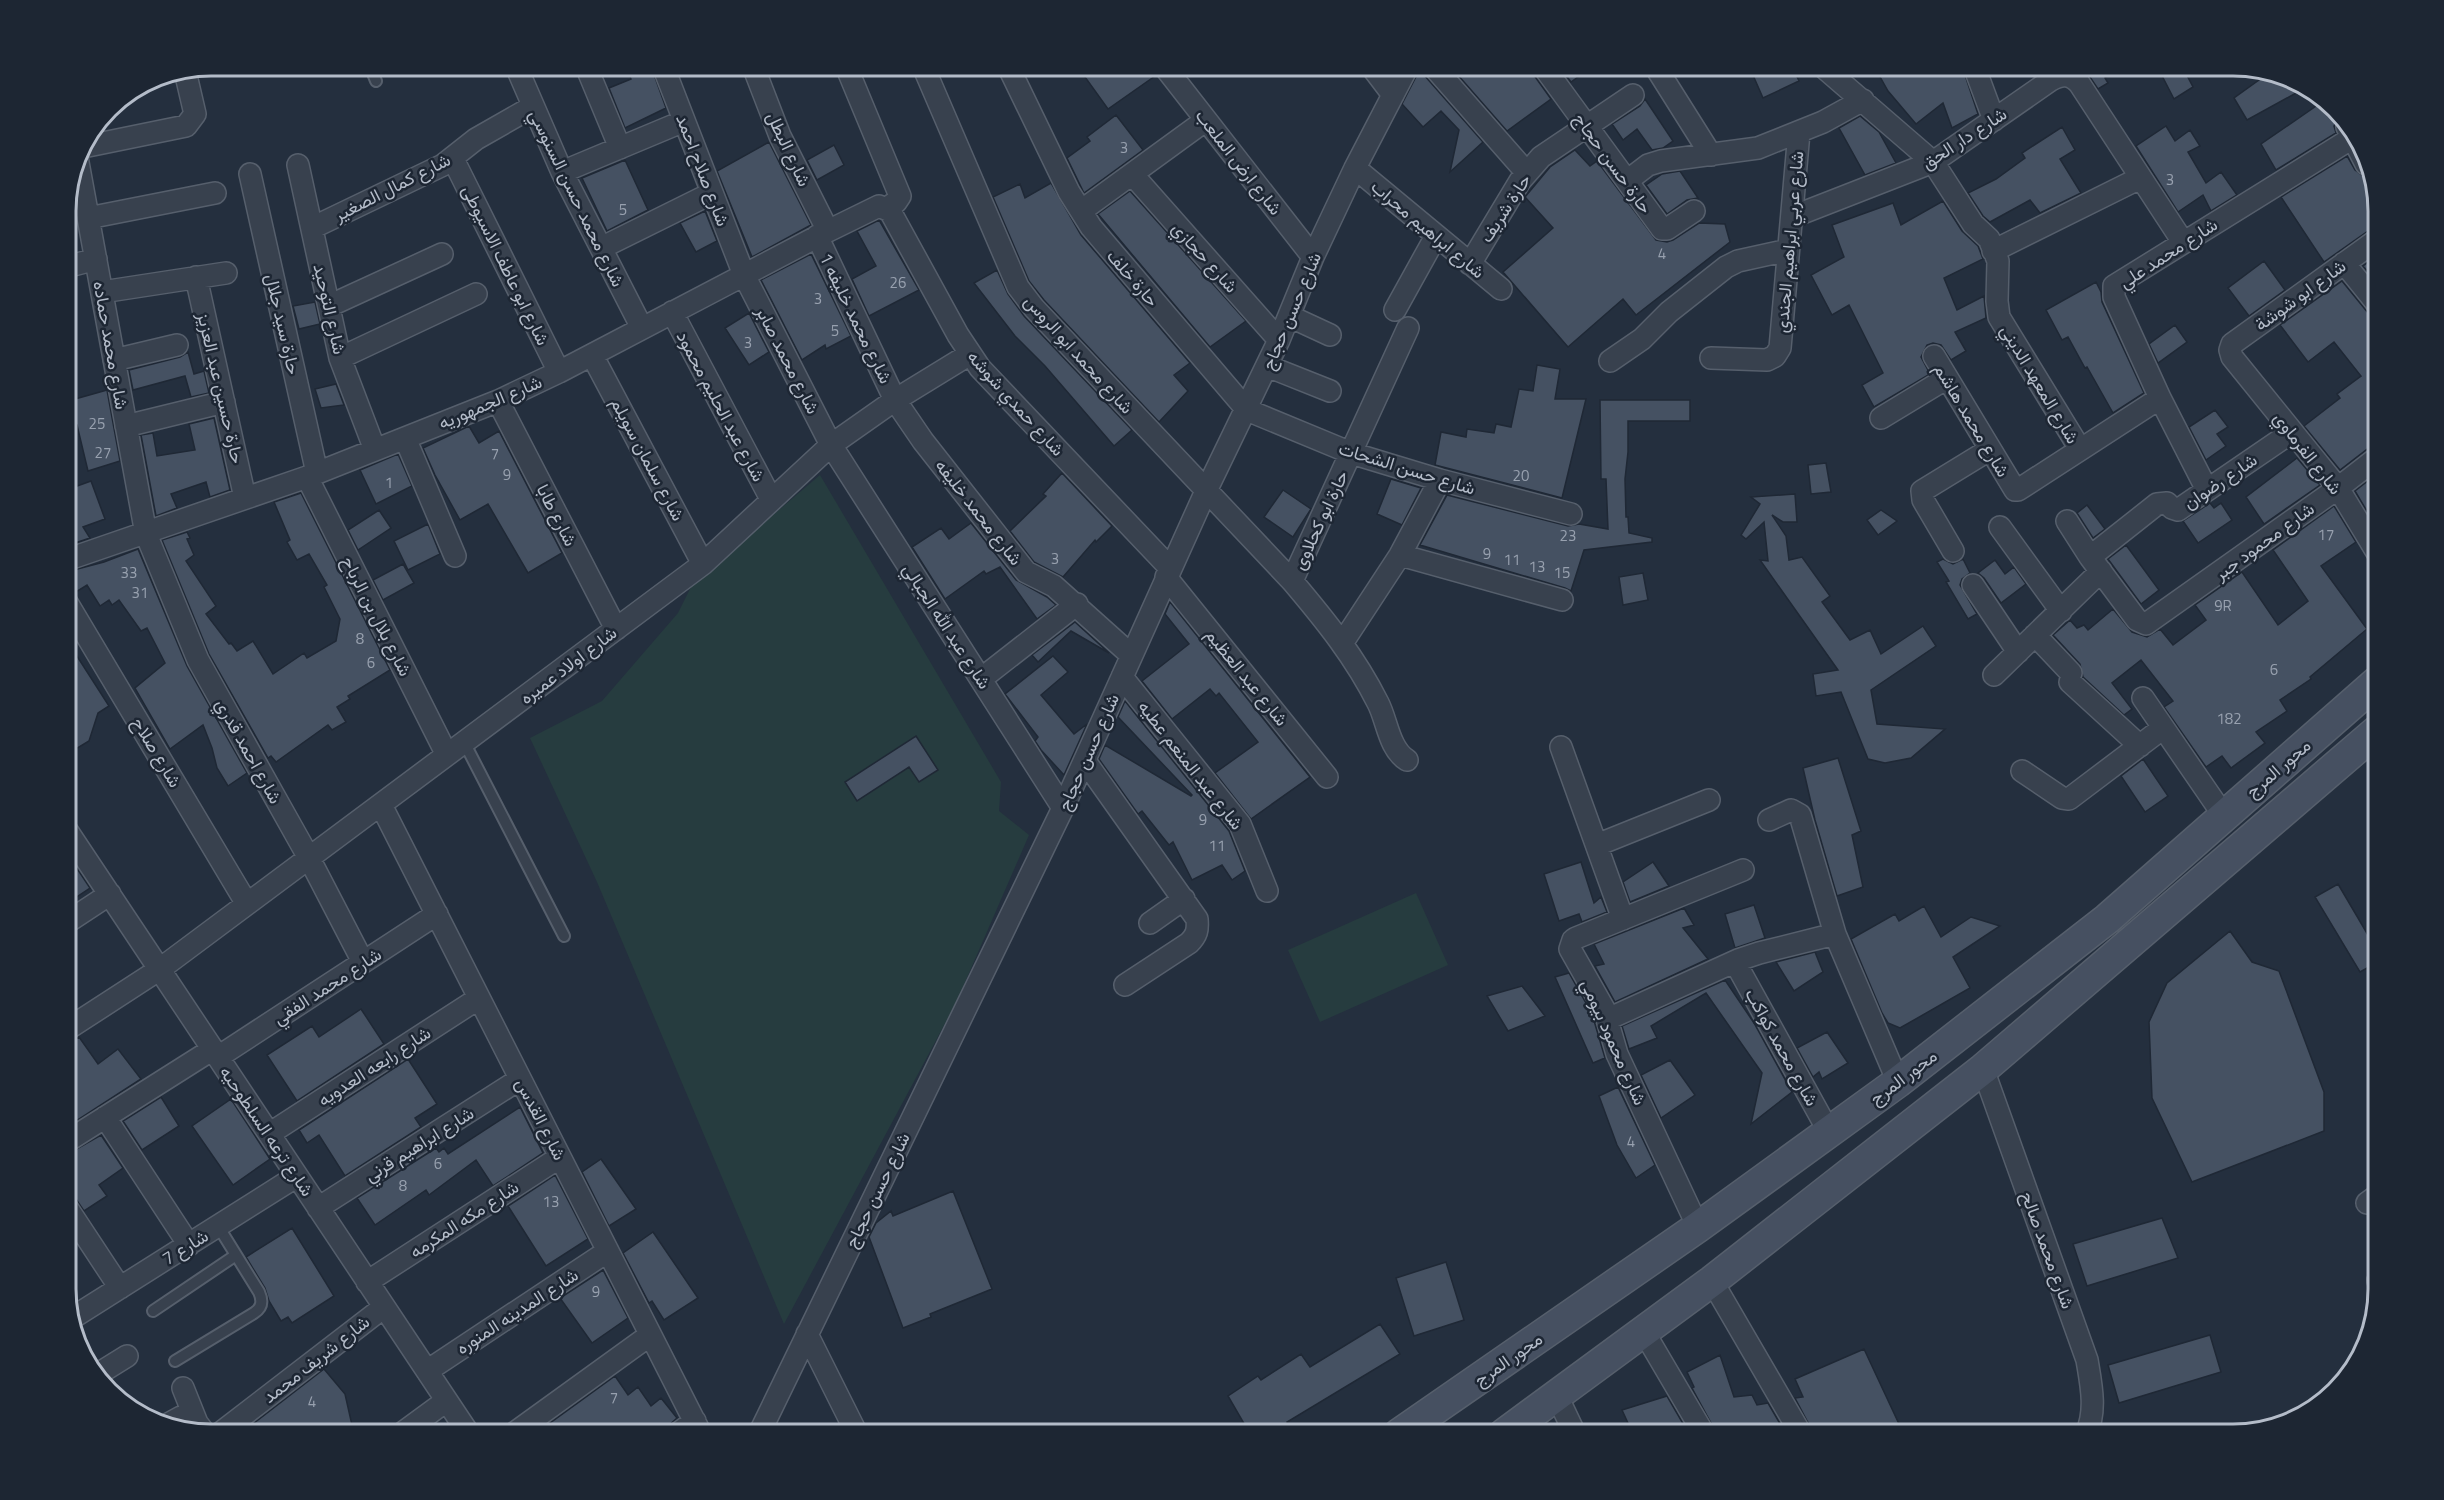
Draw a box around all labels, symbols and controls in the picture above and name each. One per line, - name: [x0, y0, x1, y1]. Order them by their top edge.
- street label: شارع دار الحق: [1916, 100, 2012, 176]
- street label: شارع ارض الملعب: [1189, 103, 1289, 221]
- street label: شارع محمد حسن السنوسي: [520, 105, 632, 292]
- street label: شارع البطل: [760, 107, 818, 191]
- street label: حارة حسن حجاج: [1567, 107, 1659, 219]
- street label: شارع صلاح احمد: [669, 110, 737, 230]
- house number: 3: [1120, 136, 1128, 159]
- street label: شارع كمال الصغير: [328, 146, 455, 229]
- street label: شارع عربي ابراهيم الجندي: [1768, 150, 1812, 334]
- street label: حارة شريف: [1473, 168, 1537, 248]
- house number: 3: [2166, 168, 2174, 191]
- street label: شارع ابراهيم محراب: [1365, 173, 1491, 285]
- street label: شارع ابو عاطف الاسيوطى: [455, 180, 557, 350]
- house number: 5: [619, 198, 627, 221]
- street label: شارع محمد علي: [2113, 211, 2224, 297]
- street label: شارع حجازي: [1164, 215, 1245, 300]
- house number: 4: [1658, 242, 1666, 265]
- street label: حارة خلف: [1100, 243, 1166, 313]
- street label: شارع محمد خليفه 1: [813, 248, 899, 388]
- street label: شارع حسن حجاج: [1254, 248, 1328, 374]
- street label: شارع ابو شوشة: [2249, 253, 2351, 337]
- street label: شارع التوحيد: [306, 261, 354, 357]
- street label: حارة سيد جلال: [258, 271, 308, 377]
- house number: 26: [890, 271, 906, 294]
- street label: شارع محمد حماده: [86, 279, 136, 411]
- house number: 3: [814, 287, 822, 310]
- street label: شارع محمد ابو الروس: [1018, 288, 1140, 420]
- street label: شارع محمد صابر: [749, 300, 827, 419]
- street label: حارة حسين عبد العزيز: [190, 309, 251, 466]
- house number: 5: [831, 319, 839, 342]
- street label: شارع المعهد الديني: [1992, 319, 2086, 450]
- street label: شارع عبد الحليم محمود: [670, 326, 772, 486]
- house number: 3: [744, 331, 752, 354]
- street label: شارع حمدي شوشه: [959, 344, 1071, 463]
- street label: شارع محمد هاشم: [1927, 358, 2017, 482]
- street label: شارع الجمهوريه: [434, 368, 546, 436]
- street label: شارع سلمان سويلم: [604, 393, 692, 525]
- street label: شارع الفرماوي: [2265, 406, 2349, 502]
- house number: 25: [89, 412, 105, 435]
- street label: شارع حسن الشحات: [1335, 434, 1479, 502]
- house number: 27: [95, 441, 111, 464]
- house number: 7: [491, 442, 499, 465]
- street label: شارع رضوان: [2177, 446, 2263, 516]
- street label: شارع محمد خليفه: [929, 453, 1029, 571]
- house number: 9: [503, 463, 511, 486]
- house number: 20: [1513, 464, 1529, 487]
- street label: حارة ابو كحلاوى: [1285, 466, 1355, 574]
- house number: 1: [385, 471, 393, 494]
- street label: شارع طابا: [530, 479, 584, 551]
- street label: شارع محمود جبر: [2207, 495, 2320, 587]
- house number: 17: [2318, 523, 2334, 546]
- house number: 23: [1560, 524, 1576, 547]
- house number: 9: [1483, 542, 1491, 565]
- house number: 3: [1051, 547, 1059, 570]
- house number: 11: [1504, 548, 1520, 571]
- street label: شارع بلال بن الرباح: [335, 551, 419, 681]
- house number: 13: [1529, 555, 1545, 578]
- street label: شارع عبد الله الجبالي: [894, 558, 998, 695]
- house number: 33: [121, 561, 137, 584]
- house number: 15: [1554, 561, 1570, 584]
- house number: 31: [132, 581, 148, 604]
- house number: 9R: [2214, 594, 2232, 617]
- street label: شارع اولاد عميره: [514, 619, 622, 711]
- street label: شارع عبد العظيم: [1199, 622, 1295, 732]
- house number: 8: [356, 627, 364, 650]
- house number: 6: [367, 651, 375, 674]
- house number: 6: [2270, 658, 2278, 681]
- street label: شارع حسن حجاج: [1050, 689, 1126, 815]
- street label: شارع احمد قدري: [207, 693, 289, 810]
- street label: شارع عبد المنعم عطيه: [1132, 694, 1250, 836]
- house number: 182: [2216, 707, 2242, 730]
- street label: شارع صلاح: [125, 712, 189, 792]
- street label: محور المرج: [2239, 732, 2317, 804]
- house number: 9: [1199, 808, 1207, 831]
- house number: 11: [1209, 834, 1225, 857]
- street label: شارع محمد الفقي: [267, 941, 388, 1033]
- street label: شارع محمود بيومي: [1572, 975, 1654, 1110]
- street label: شارع محمد كواكب: [1738, 983, 1826, 1111]
- street label: شارع رابعه العدويه: [312, 1019, 436, 1113]
- street label: محور المرج: [1863, 1043, 1943, 1111]
- street label: شارع ترعه السلطوحيه: [213, 1060, 321, 1202]
- street label: شارع القدس: [509, 1073, 573, 1165]
- street label: شارع ابراهيم قرني: [359, 1100, 480, 1190]
- street label: شارع حسن حجاج: [837, 1128, 917, 1252]
- house number: 4: [1627, 1130, 1635, 1153]
- house number: 6: [434, 1152, 442, 1175]
- street label: شارع مكه المكرمه: [404, 1173, 524, 1265]
- house number: 8: [399, 1174, 407, 1197]
- street label: شارع محمد صالح: [2014, 1187, 2082, 1313]
- house number: 13: [543, 1190, 559, 1213]
- street label: شارع 7: [157, 1222, 213, 1272]
- street label: شارع المدينه المنوره: [450, 1261, 584, 1361]
- house number: 9: [592, 1280, 600, 1303]
- street label: شارع شريف محمد: [257, 1309, 375, 1409]
- street label: محور المرج: [1468, 1325, 1548, 1393]
- house number: 7: [610, 1386, 618, 1409]
- house number: 4: [308, 1390, 316, 1413]

